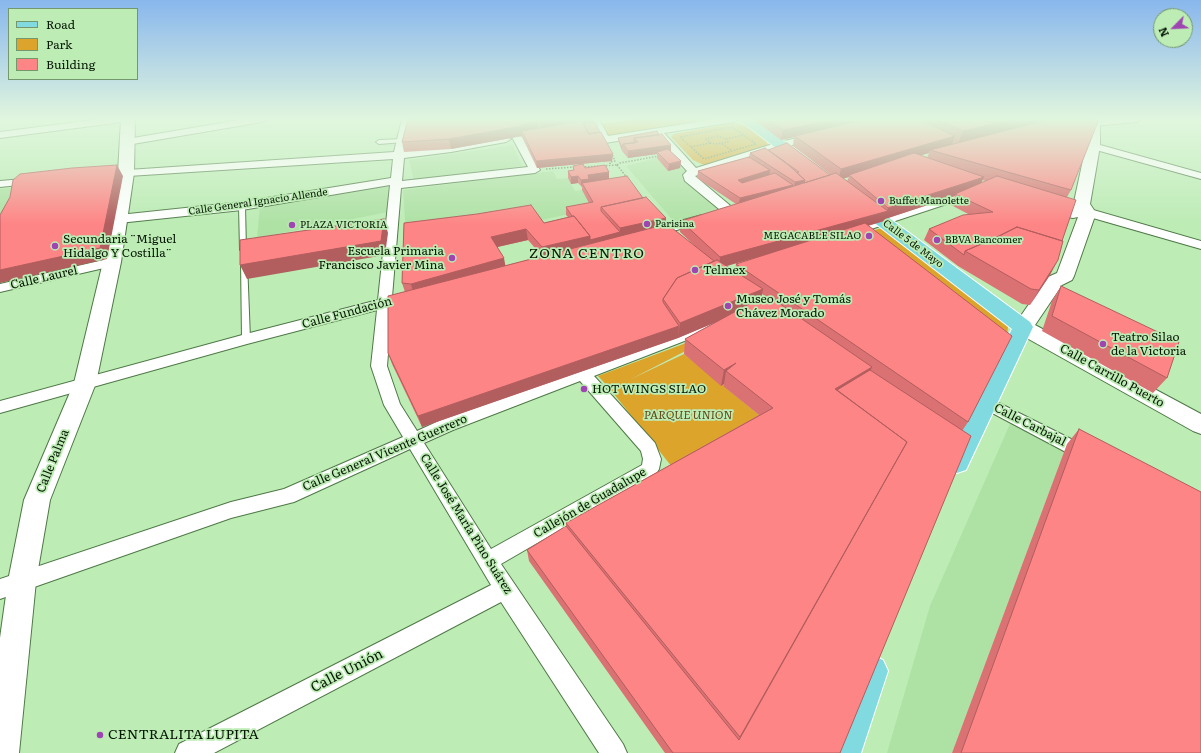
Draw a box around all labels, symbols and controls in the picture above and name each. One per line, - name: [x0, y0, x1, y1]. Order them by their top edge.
- legend: [8, 8, 138, 80]
- north arrow: [1153, 8, 1193, 48]
- text: Road: [46, 15, 75, 33]
- text: N: [1154, 25, 1172, 40]
- text: Park: [46, 35, 72, 53]
- text: Building: [46, 55, 95, 73]
- street label: Calle General Ignacio Allende: [188, 186, 328, 218]
- place label: Buffet Manolette: [889, 195, 969, 207]
- marker: Buffet Manolette: [876, 196, 886, 206]
- street label: Calle 5 de Mayo: [880, 217, 946, 271]
- place label: Parisina: [655, 218, 694, 230]
- place label: PLAZA VICTORIA: [300, 219, 387, 231]
- marker: Parisina: [642, 219, 652, 229]
- marker: PLAZA VICTORIA: [287, 220, 297, 230]
- place label: MEGACABLE SILAO: [763, 230, 861, 242]
- marker: MEGACABLE SILAO: [864, 231, 874, 241]
- place label: Secundaria ¨Miguel Hidalgo Y Costilla¨: [63, 232, 176, 260]
- place label: BBVA Bancomer: [945, 234, 1022, 246]
- marker: BBVA Bancomer: [932, 235, 942, 245]
- marker: Secundaria ¨Miguel Hidalgo Y Costilla¨: [50, 241, 60, 251]
- place label: Escuela Primaria Francisco Javier Mina: [318, 244, 444, 272]
- district label: ZONA CENTRO: [529, 246, 645, 262]
- marker: Escuela Primaria Francisco Javier Mina: [447, 253, 457, 263]
- street label: Calle Laurel: [9, 263, 79, 293]
- place label: Telmex: [703, 263, 746, 277]
- marker: Telmex: [690, 265, 700, 275]
- place label: Museo José y Tomás Chávez Morado: [736, 292, 851, 320]
- street label: Calle Fundación: [300, 294, 394, 332]
- marker: Museo José y Tomás Chávez Morado: [723, 301, 733, 311]
- place label: Teatro Silao de la Victoria: [1111, 330, 1186, 358]
- marker: Teatro Silao de la Victoria: [1098, 339, 1108, 349]
- street label: Calle Carrillo Puerto: [1057, 341, 1167, 411]
- place label: HOT WINGS SILAO: [592, 382, 706, 396]
- marker: HOT WINGS SILAO: [579, 384, 589, 394]
- street label: Calle Carbajal: [992, 401, 1068, 449]
- park label: PARQUE UNION: [644, 408, 732, 422]
- street label: Calle General Vicente Guerrero: [301, 412, 469, 494]
- street label: Calle Palma: [34, 427, 72, 495]
- street label: Calle José María Pino Suárez: [417, 451, 515, 597]
- street label: Callejón de Guadalupe: [531, 465, 649, 541]
- street label: Calle Unión: [308, 646, 386, 696]
- place label: CENTRALITA LUPITA: [108, 727, 259, 743]
- marker: CENTRALITA LUPITA: [95, 730, 105, 740]

